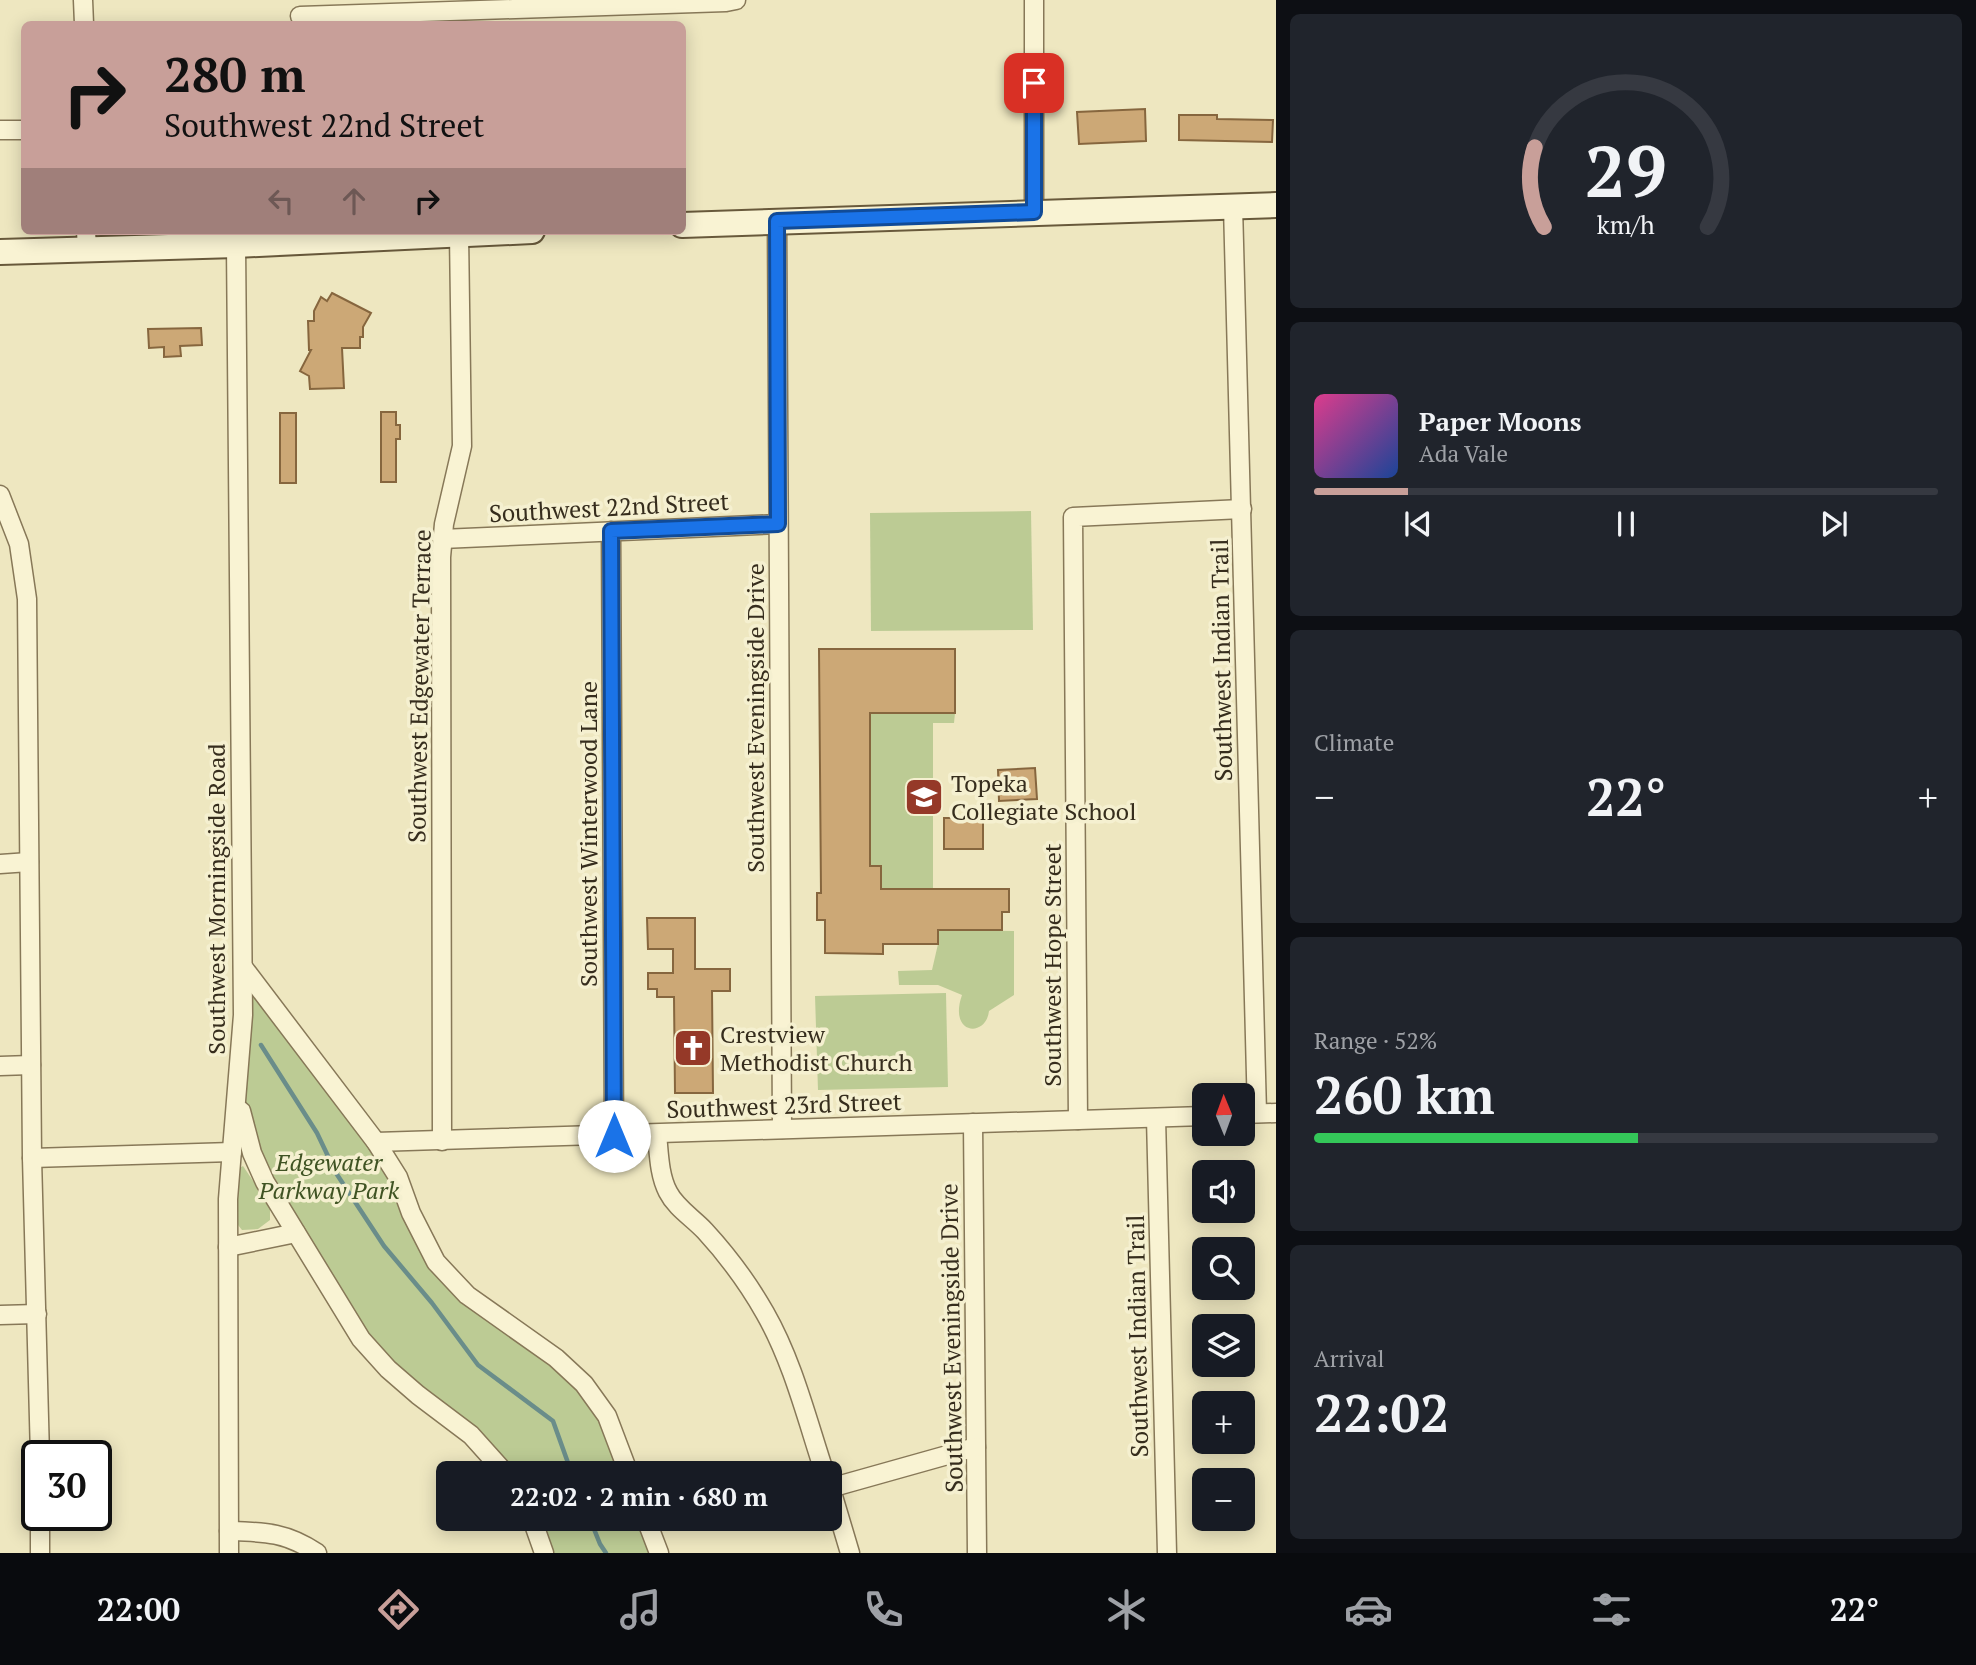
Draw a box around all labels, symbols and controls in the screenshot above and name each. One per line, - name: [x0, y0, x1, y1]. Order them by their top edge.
- text: 280 m: [164, 41, 306, 106]
- icon: right: [49, 49, 140, 140]
- pin: [1004, 53, 1064, 113]
- icon: arrive: [1015, 64, 1053, 102]
- text: Southwest 22nd Street: [164, 104, 484, 146]
- text: 29: [1585, 121, 1667, 218]
- icon: left: [262, 182, 300, 220]
- icon: ahead: [335, 182, 373, 220]
- icon: right: [408, 182, 446, 220]
- text: km/h: [1597, 208, 1655, 241]
- text: Paper Moons: [1419, 404, 1582, 438]
- text: Ada Vale: [1419, 438, 1508, 469]
- street label: Southwest 22nd Street: [488, 485, 730, 529]
- icon: previous: [1399, 505, 1437, 543]
- icon: pause: [1607, 505, 1645, 543]
- icon: next: [1815, 505, 1853, 543]
- street label: Southwest Edgewater Terrace: [400, 529, 438, 843]
- street label: Southwest Indian Trail: [1203, 538, 1239, 782]
- street label: Southwest Eveningside Drive: [739, 563, 771, 873]
- street label: Southwest Winterwood Lane: [572, 681, 604, 987]
- text: Climate: [1314, 727, 1394, 758]
- street label: Southwest Morningside Road: [200, 743, 232, 1055]
- text: 22°: [1586, 762, 1666, 831]
- place label: Topeka Collegiate School: [951, 767, 1136, 827]
- text: −: [1314, 772, 1334, 822]
- text: +: [1918, 772, 1938, 822]
- school or university icon: Topeka Collegiate School: [903, 776, 945, 818]
- street label: Southwest Hope Street: [1036, 843, 1068, 1087]
- place label: Crestview Methodist Church: [720, 1018, 913, 1078]
- text: Range · 52%: [1314, 1025, 1437, 1056]
- church icon: Crestview Methodist Church: [672, 1027, 714, 1069]
- text: 260 km: [1314, 1060, 1495, 1129]
- north arrow: [1192, 1083, 1255, 1146]
- map controls: [1192, 1083, 1255, 1531]
- street label: Southwest 23rd Street: [666, 1085, 902, 1125]
- position arrow: [577, 1099, 651, 1173]
- park label: Edgewater Parkway Park: [258, 1146, 400, 1206]
- button: sound: [1192, 1160, 1255, 1223]
- street label: Southwest Eveningside Drive: [932, 1183, 970, 1493]
- street label: Southwest Indian Trail: [1119, 1214, 1155, 1458]
- button: search: [1192, 1237, 1255, 1300]
- button: layers: [1192, 1314, 1255, 1377]
- text: Arrival: [1314, 1343, 1385, 1374]
- text: 22:02: [1314, 1378, 1449, 1447]
- button: +: [1192, 1391, 1255, 1454]
- speed limit sign: 30: [21, 1440, 112, 1531]
- button: −: [1192, 1468, 1255, 1531]
- text: 22:02 · 2 min · 680 m: [510, 1479, 768, 1513]
- icon: directions: [374, 1585, 423, 1634]
- icon: music: [616, 1585, 665, 1634]
- icon: phone: [859, 1585, 908, 1634]
- icon: climate: [1102, 1585, 1151, 1634]
- icon: car: [1344, 1585, 1393, 1634]
- icon: filters: [1587, 1585, 1636, 1634]
- text: 22:00: [97, 1588, 180, 1630]
- text: 22°: [1830, 1588, 1879, 1630]

